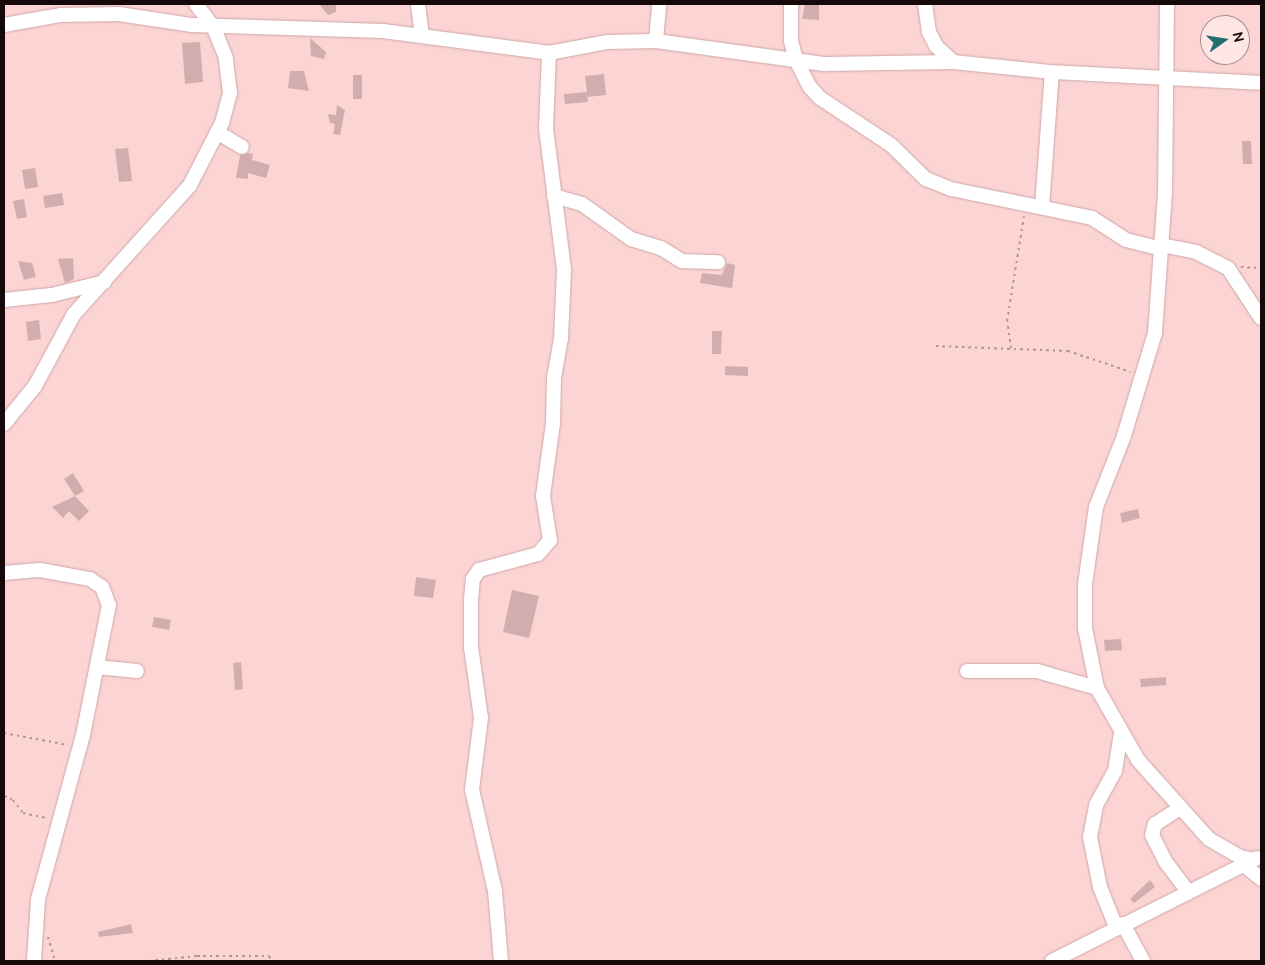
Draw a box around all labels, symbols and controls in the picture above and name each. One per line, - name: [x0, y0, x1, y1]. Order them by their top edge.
- north arrow: [1200, 15, 1250, 65]
- text: N: [1230, 30, 1248, 44]

